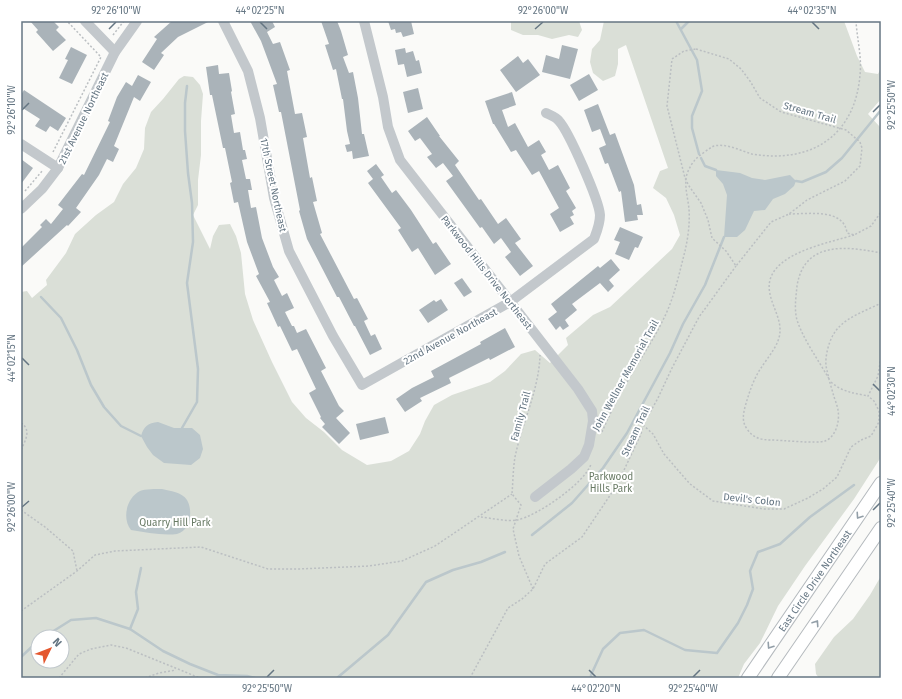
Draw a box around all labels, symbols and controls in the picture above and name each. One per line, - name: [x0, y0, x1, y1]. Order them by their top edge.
- text: 92°26'10"W: [91, 5, 142, 17]
- text: 44°02'25"N: [236, 5, 284, 17]
- text: 92°26'00"W: [518, 5, 569, 17]
- text: 44°02'35"N: [788, 5, 837, 17]
- street label: 21st Avenue Northeast: [56, 70, 112, 166]
- text: 92°25'50"W: [886, 79, 898, 130]
- text: 92°26'10"W: [6, 84, 18, 135]
- street label: Stream Trail: [782, 100, 837, 126]
- street label: 17th Street Northeast: [257, 137, 289, 234]
- street label: Parkwood Hills Drive Northeast: [438, 213, 535, 332]
- street label: 22nd Avenue Northeast: [402, 306, 500, 368]
- street label: John Wellner Memorial Trail: [590, 318, 662, 433]
- text: 44°02'15"N: [6, 334, 18, 382]
- text: 44°02'30"N: [886, 366, 898, 416]
- street label: Family Trail: [509, 390, 533, 443]
- street label: Stream Trail: [619, 404, 653, 459]
- park label: Parkwood Hills Park: [589, 471, 633, 495]
- text: 92°25'40"W: [886, 477, 898, 528]
- text: 92°26'00"W: [6, 481, 18, 532]
- street label: Devil's Colon: [723, 491, 781, 509]
- one-way arrow: [857, 511, 864, 518]
- park label: Quarry Hill Park: [139, 517, 212, 529]
- street label: East Circle Drive Northeast: [776, 528, 854, 634]
- one-way arrow: [811, 620, 818, 627]
- north arrow: [30, 629, 70, 669]
- text: N: [50, 635, 64, 650]
- one-way arrow: [767, 642, 775, 649]
- text: 92°25'50"W: [242, 683, 293, 695]
- text: 44°02'20"N: [571, 683, 621, 695]
- text: 92°25'40"W: [668, 683, 719, 695]

